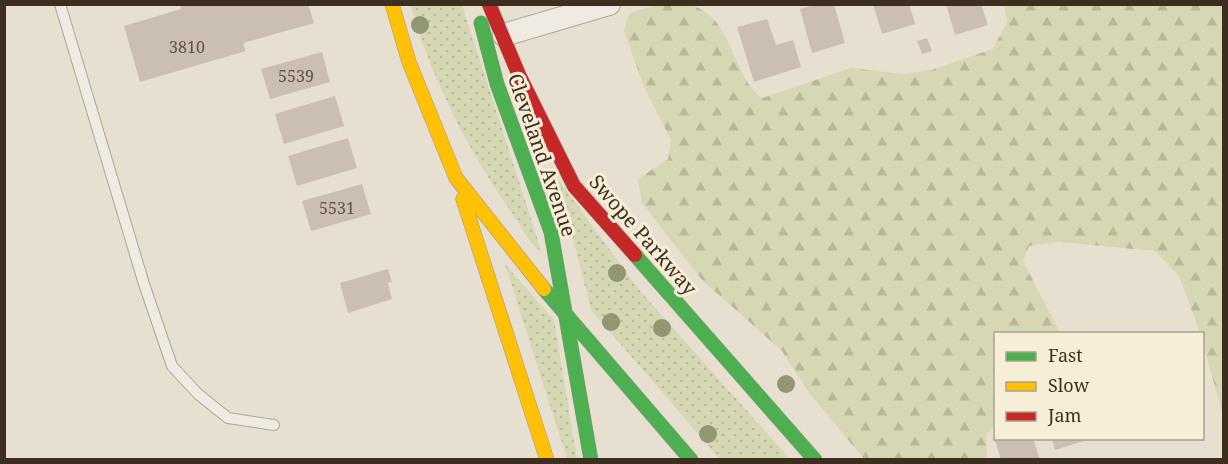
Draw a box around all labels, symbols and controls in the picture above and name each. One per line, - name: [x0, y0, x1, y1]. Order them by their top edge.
- house number: 3810: [169, 36, 205, 58]
- house number: 5539: [278, 65, 314, 87]
- street label: Cleveland Avenue: [502, 70, 583, 240]
- street label: Swope Parkway: [583, 169, 704, 301]
- house number: 5531: [319, 197, 355, 219]
- legend: [994, 332, 1204, 440]
- text: Fast: [1048, 343, 1083, 367]
- text: Slow: [1048, 373, 1090, 397]
- text: Jam: [1047, 403, 1082, 427]

